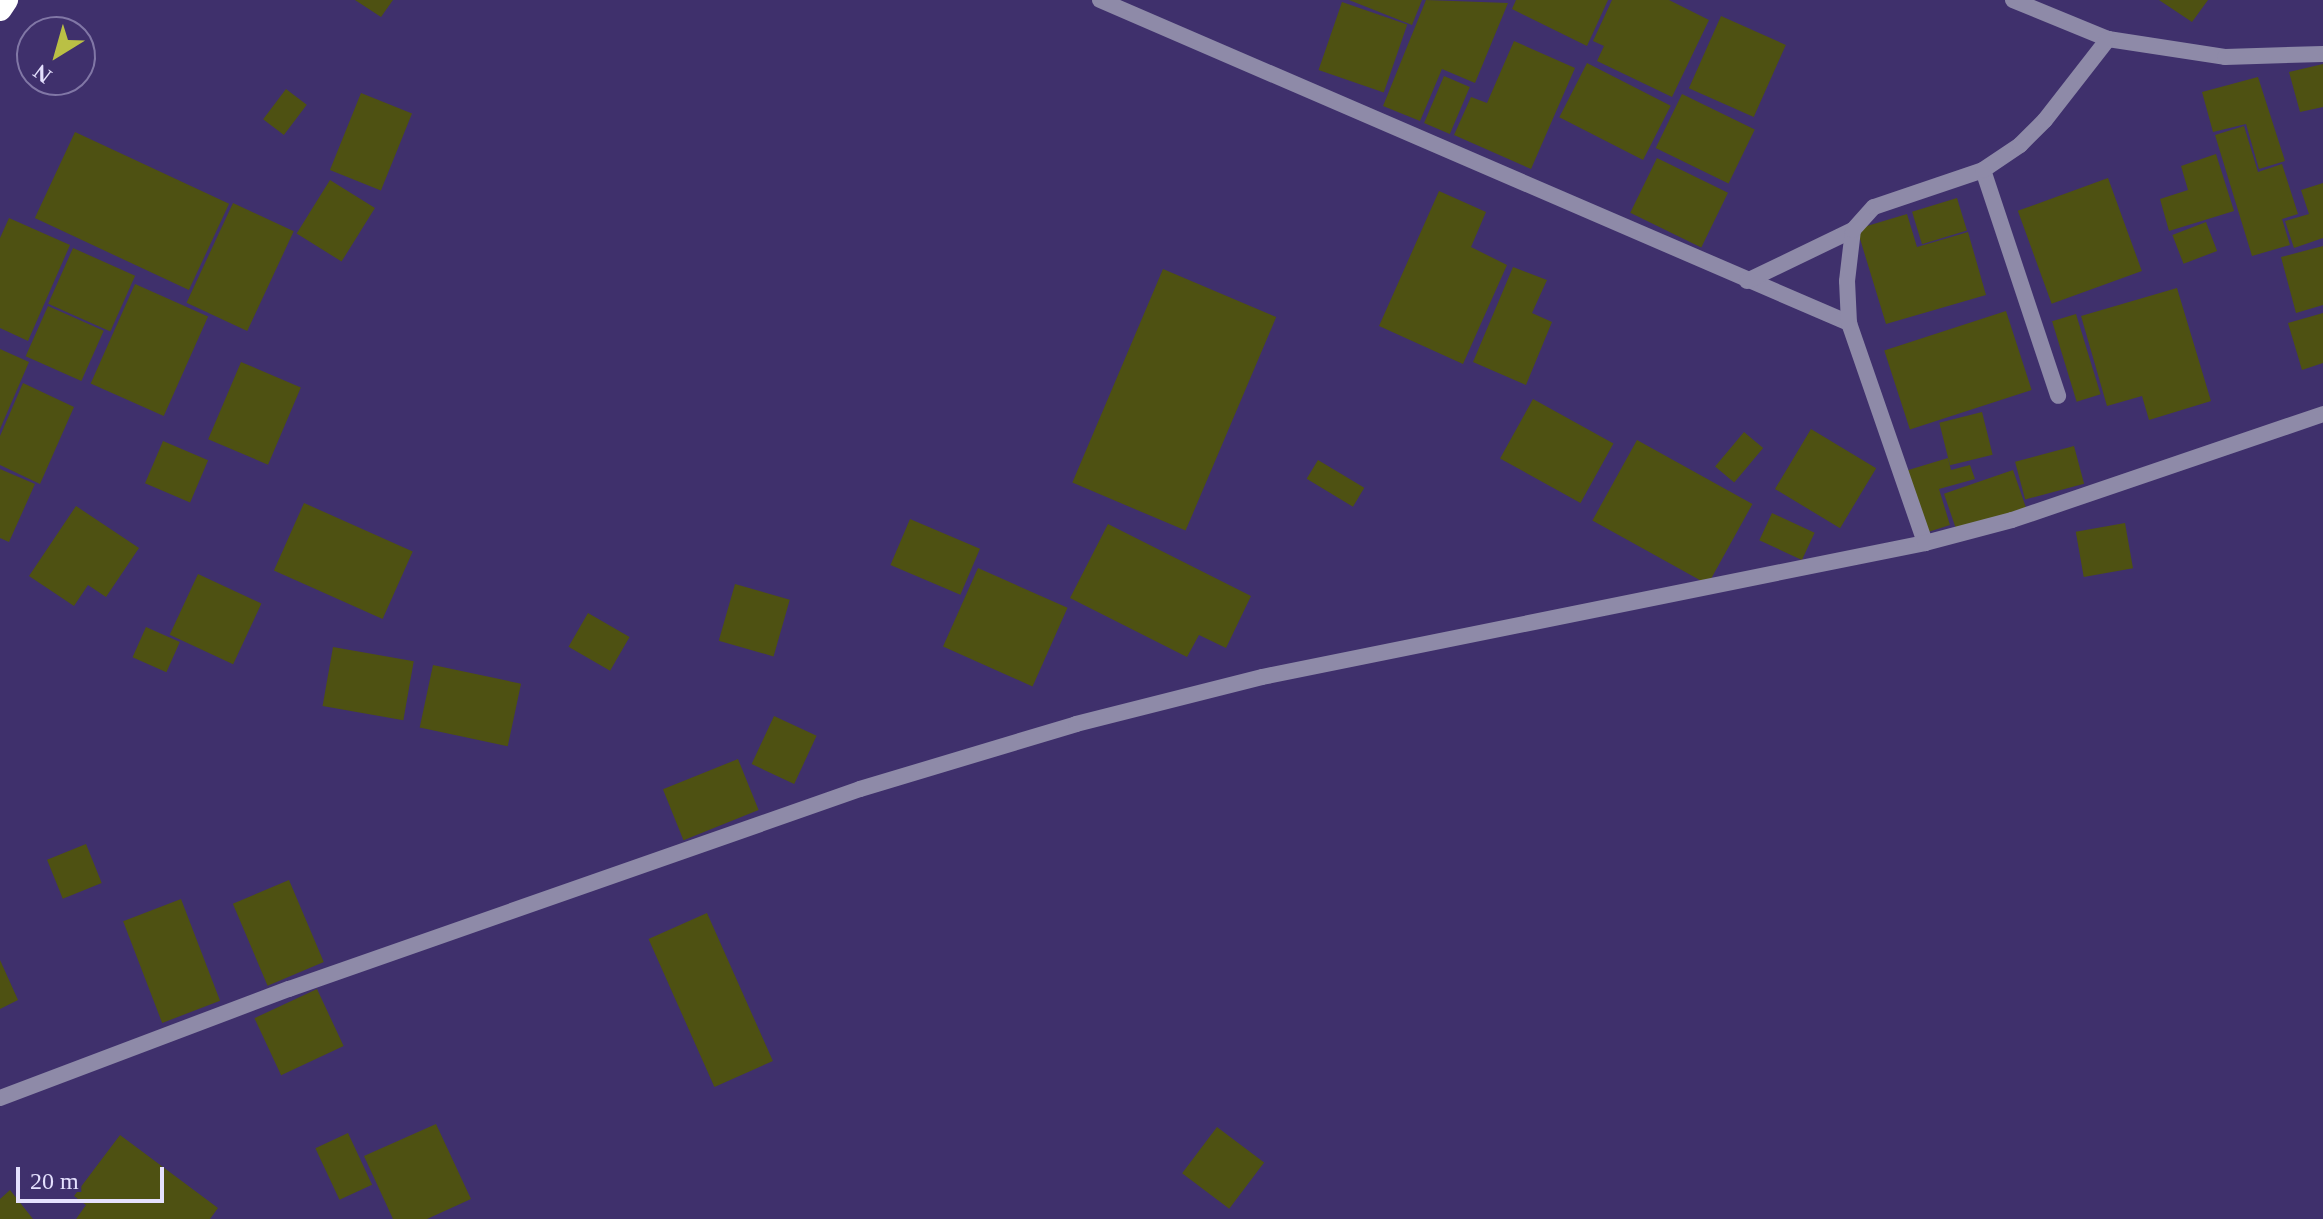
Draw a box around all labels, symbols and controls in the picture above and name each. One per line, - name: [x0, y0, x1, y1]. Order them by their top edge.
- north arrow: [16, 16, 96, 96]
- text: N: [29, 59, 56, 89]
- scale bar: [20, 1151, 168, 1201]
- text: 20 m: [30, 1168, 79, 1194]

